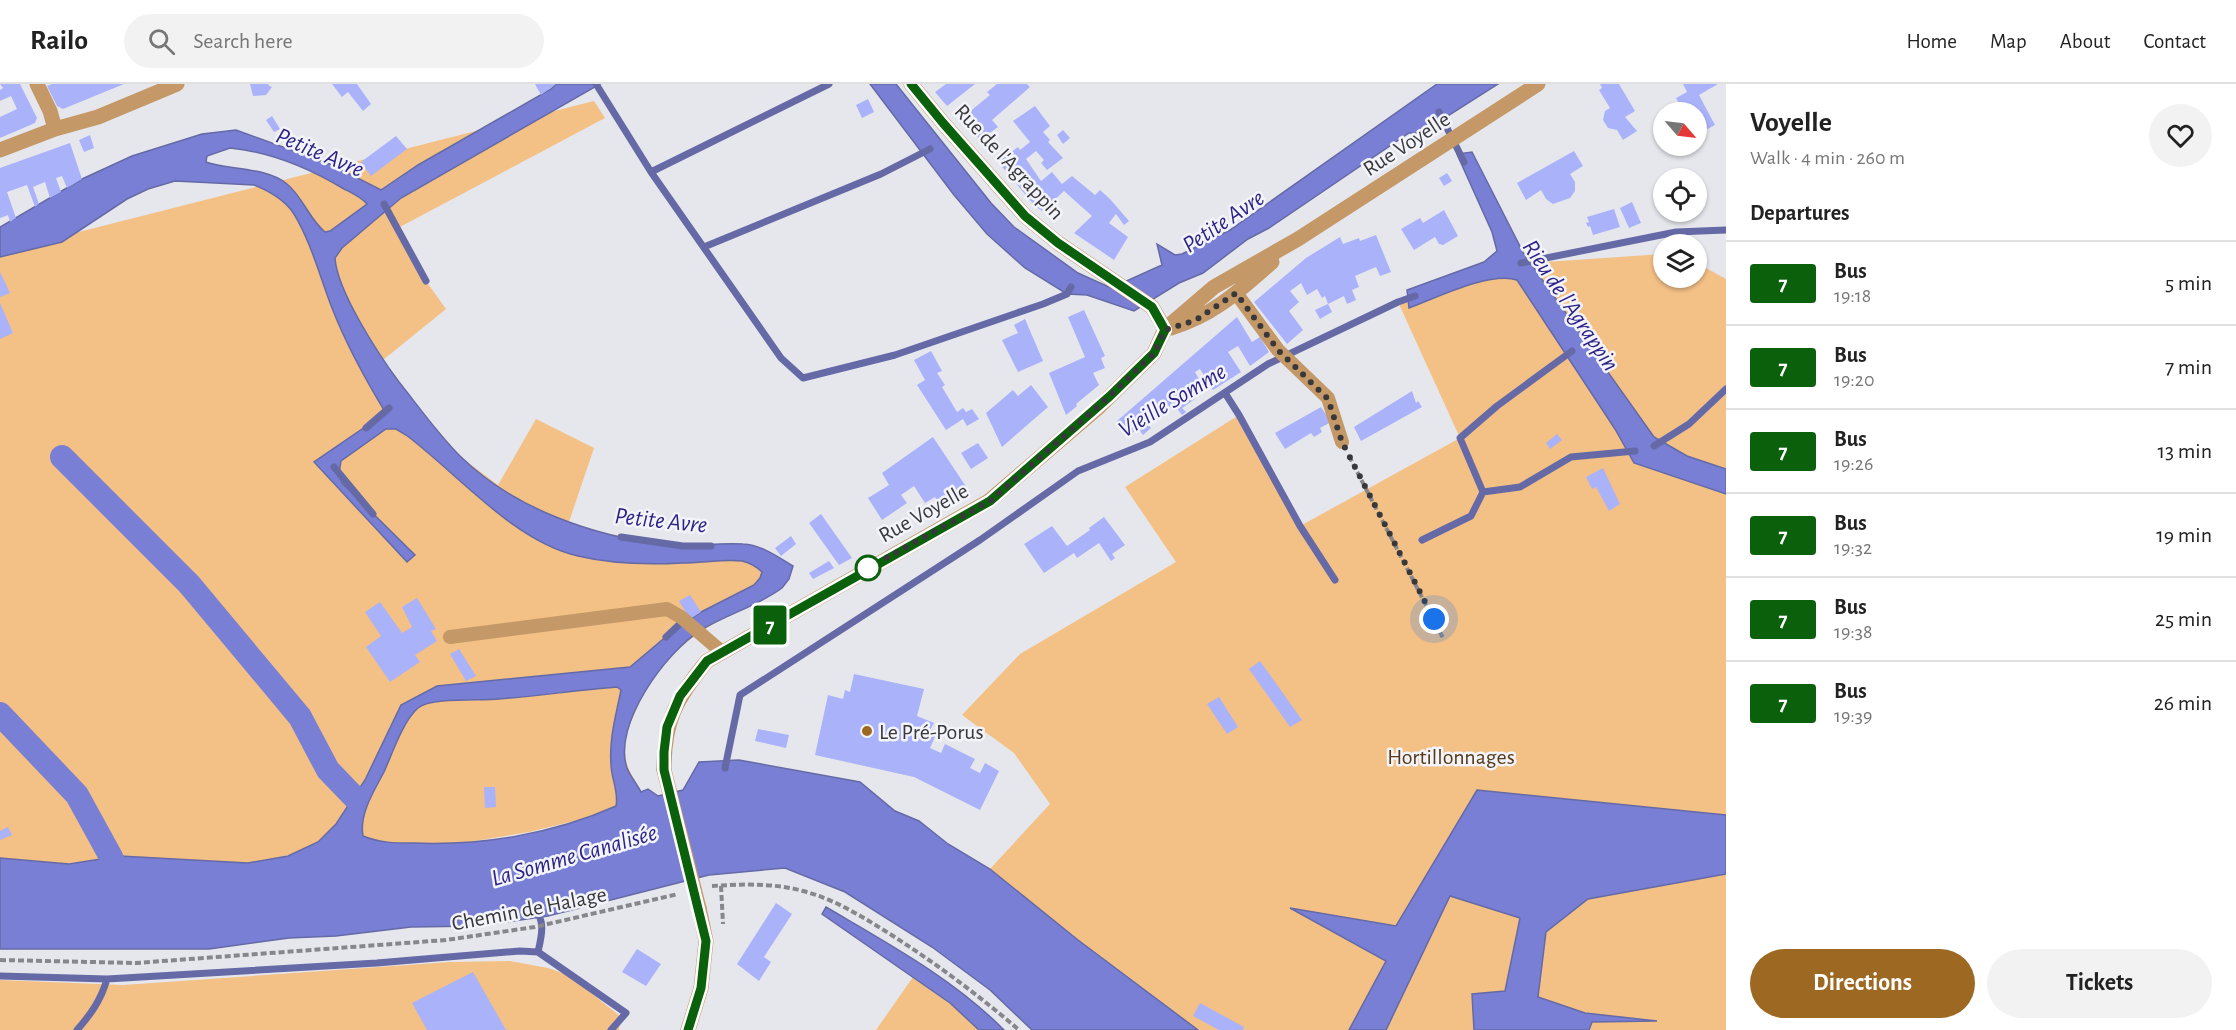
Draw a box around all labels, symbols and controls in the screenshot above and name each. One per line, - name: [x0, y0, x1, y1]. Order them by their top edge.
- search box: [124, 14, 544, 68]
- icon: search: [145, 25, 178, 58]
- text: Railo: [30, 27, 88, 55]
- text: Search here: [193, 30, 293, 52]
- text: Home: [1906, 31, 1957, 52]
- text: Map: [1990, 31, 2027, 52]
- text: About: [2060, 31, 2110, 52]
- text: Contact: [2143, 31, 2206, 52]
- street label: Rue de l'Agrappin: [950, 100, 1068, 224]
- north arrow: [1653, 102, 1707, 156]
- map controls: [1653, 102, 1707, 288]
- button: heart: [2149, 104, 2212, 167]
- street label: Rue Voyelle: [1359, 108, 1454, 180]
- text: Voyelle: [1750, 109, 1832, 137]
- water label: Petite Avre: [272, 124, 367, 182]
- text: Walk · 4 min · 260 m: [1750, 148, 1905, 168]
- button: locate: [1653, 168, 1707, 222]
- water label: Petite Avre: [1178, 186, 1269, 258]
- text: Departures: [1750, 202, 1850, 224]
- button: layers: [1653, 234, 1707, 288]
- water label: Rieu de l'Agrappin: [1518, 236, 1623, 376]
- text: Bus: [1834, 260, 1867, 282]
- text: 5 min: [2165, 272, 2212, 294]
- text: 7: [1778, 273, 1788, 294]
- text: 19:18: [1834, 286, 1871, 306]
- text: Bus: [1834, 344, 1867, 366]
- text: 7 min: [2165, 356, 2212, 378]
- text: 7: [1778, 357, 1788, 378]
- water label: Vieille Somme: [1115, 360, 1230, 442]
- text: 19:20: [1834, 370, 1875, 390]
- text: Bus: [1834, 428, 1867, 450]
- text: 13 min: [2157, 440, 2212, 462]
- text: 7: [1778, 441, 1788, 462]
- text: 19:26: [1834, 454, 1873, 474]
- street label: Rue Voyelle: [875, 479, 972, 546]
- water label: Petite Avre: [613, 504, 708, 538]
- text: Bus: [1834, 512, 1867, 534]
- text: 19 min: [2156, 524, 2212, 546]
- text: 7: [1778, 525, 1788, 546]
- text: 19:32: [1834, 538, 1872, 558]
- unlabelled marker: [855, 555, 881, 581]
- text: Bus: [1834, 596, 1867, 618]
- your location: [1419, 604, 1449, 634]
- line badge: 7: [750, 606, 790, 644]
- text: 25 min: [2155, 608, 2212, 630]
- text: 7: [1778, 609, 1788, 630]
- text: 7: [765, 615, 775, 636]
- text: 19:38: [1834, 622, 1873, 642]
- text: Bus: [1834, 680, 1867, 702]
- text: 26 min: [2154, 692, 2212, 714]
- text: 7: [1778, 693, 1788, 714]
- text: 19:39: [1834, 706, 1873, 726]
- place label: Le Pré-Porus: [879, 721, 984, 743]
- marker: Le Pré-Porus: [860, 724, 874, 738]
- park label: Hortillonnages: [1387, 746, 1515, 768]
- water label: La Somme Canalisée: [489, 821, 660, 891]
- street label: Chemin de Halage: [450, 883, 609, 935]
- button: Directions: [1750, 949, 1975, 1018]
- button: Tickets: [1987, 949, 2212, 1018]

